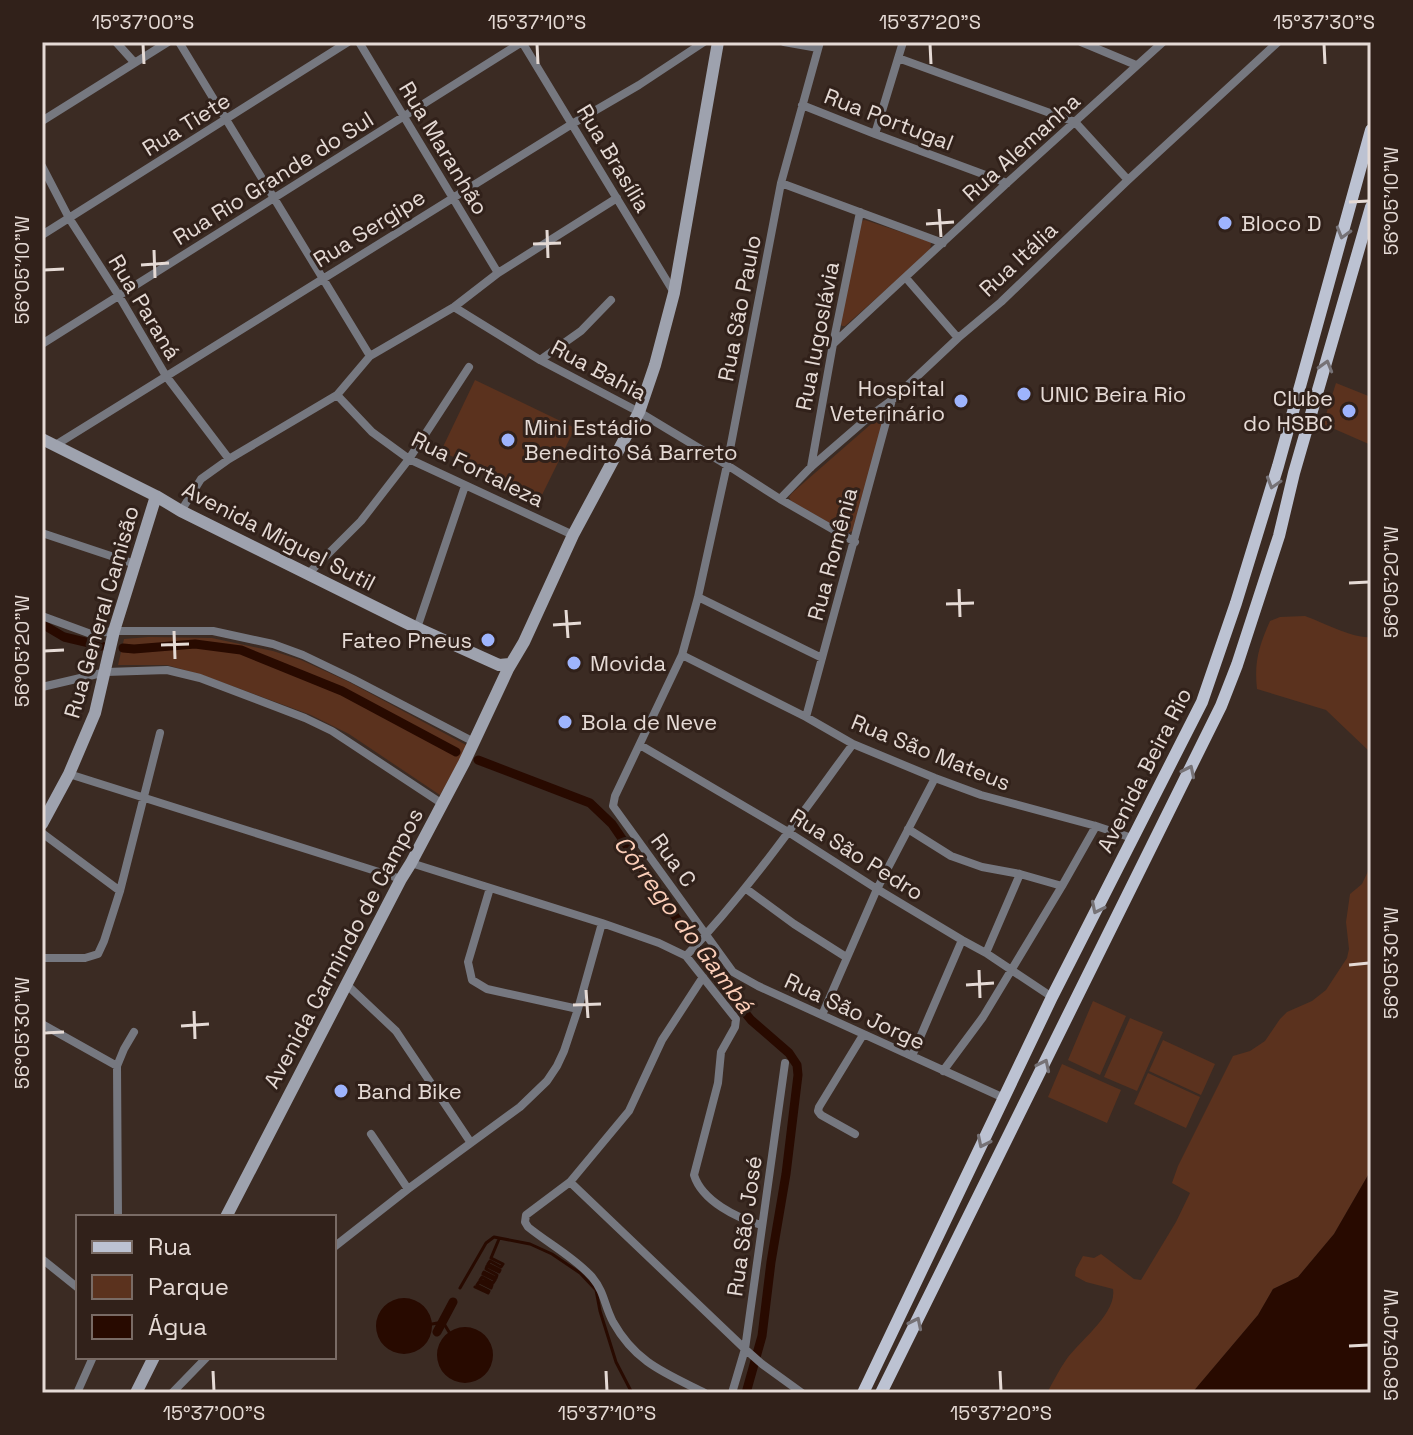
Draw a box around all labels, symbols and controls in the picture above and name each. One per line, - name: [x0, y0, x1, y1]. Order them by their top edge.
- text: 15°37'00"S: [92, 9, 194, 35]
- text: 15°37'10"S: [488, 9, 586, 35]
- text: 15°37'20"S: [879, 9, 981, 35]
- text: 15°37'30"S: [1273, 9, 1375, 35]
- street label: Rua Maranhão: [393, 76, 495, 220]
- street label: Rua Portugal: [820, 82, 958, 156]
- street label: Rua Tiete: [137, 86, 235, 162]
- street label: Rua Alemanha: [956, 87, 1086, 207]
- street label: Rua Brasília: [571, 99, 657, 217]
- street label: Rua Rio Grande do Sul: [167, 105, 379, 251]
- text: 56°05'10"W: [1378, 147, 1404, 255]
- street label: Rua Sergipe: [308, 183, 430, 273]
- place label: Bloco D: [1241, 209, 1322, 237]
- marker: Bloco D: [1216, 214, 1234, 232]
- street label: Rua Itália: [973, 215, 1063, 302]
- text: 56°05'10"W: [9, 216, 35, 324]
- one-way arrow: [1335, 225, 1352, 239]
- street label: Rua São Paulo: [711, 232, 767, 384]
- street label: Rua Paraná: [103, 249, 188, 365]
- street label: Rua Iugoslávia: [789, 259, 845, 413]
- street label: Rua Bahia: [546, 333, 652, 407]
- one-way arrow: [1317, 360, 1333, 374]
- place label: Hospital Veterinário: [830, 374, 945, 427]
- place label: UNIC Beira Rio: [1040, 380, 1186, 408]
- place label: Clube do HSBC: [1243, 384, 1333, 437]
- marker: UNIC Beira Rio: [1015, 385, 1033, 403]
- marker: Hospital Veterinário: [952, 392, 970, 410]
- marker: Clube do HSBC: [1340, 402, 1358, 420]
- place label: Mini Estádio Benedito Sá Barreto: [524, 413, 738, 466]
- street label: Rua Fortaleza: [407, 425, 549, 513]
- marker: Mini Estádio Benedito Sá Barreto: [499, 431, 517, 449]
- street label: Avenida Miguel Sutil: [178, 475, 380, 597]
- one-way arrow: [1266, 476, 1282, 489]
- street label: Rua Romênia: [801, 484, 863, 624]
- street label: Rua General Camisão: [57, 502, 145, 722]
- text: 56°05'20"W: [1378, 526, 1404, 638]
- text: 56°05'20"W: [9, 595, 35, 707]
- place label: Fateo Pneus: [342, 626, 472, 654]
- marker: Fateo Pneus: [479, 631, 497, 649]
- place label: Movida: [590, 649, 667, 677]
- marker: Movida: [565, 654, 583, 672]
- street label: Avenida Beira Rio: [1090, 683, 1198, 857]
- street label: Rua São Mateus: [847, 707, 1015, 797]
- place label: Bola de Neve: [581, 708, 717, 736]
- marker: Bola de Neve: [556, 713, 574, 731]
- one-way arrow: [1179, 764, 1195, 779]
- street label: Rua São Pedro: [785, 802, 929, 906]
- street label: Avenida Carmindo de Campos: [257, 803, 429, 1093]
- street label: Rua C: [645, 828, 703, 892]
- water label: Córrego do Gambá: [607, 829, 761, 1019]
- one-way arrow: [1092, 900, 1107, 915]
- text: 56°05'30"W: [1378, 907, 1404, 1019]
- street label: Rua São Jorge: [780, 966, 930, 1056]
- text: 56°05'30"W: [9, 977, 35, 1089]
- one-way arrow: [1034, 1059, 1050, 1074]
- place label: Band Bike: [357, 1077, 462, 1105]
- marker: Band Bike: [332, 1082, 350, 1100]
- one-way arrow: [977, 1134, 993, 1148]
- street label: Rua São José: [720, 1154, 768, 1298]
- legend: [76, 1215, 336, 1359]
- text: Rua: [148, 1231, 192, 1262]
- text: Parque: [148, 1271, 229, 1302]
- text: 56°05'40"W: [1378, 1289, 1404, 1401]
- text: Água: [148, 1311, 207, 1342]
- one-way arrow: [906, 1317, 922, 1332]
- text: 15°37'00"S: [163, 1400, 265, 1426]
- text: 15°37'10"S: [558, 1400, 656, 1426]
- text: 15°37'20"S: [950, 1400, 1052, 1426]

